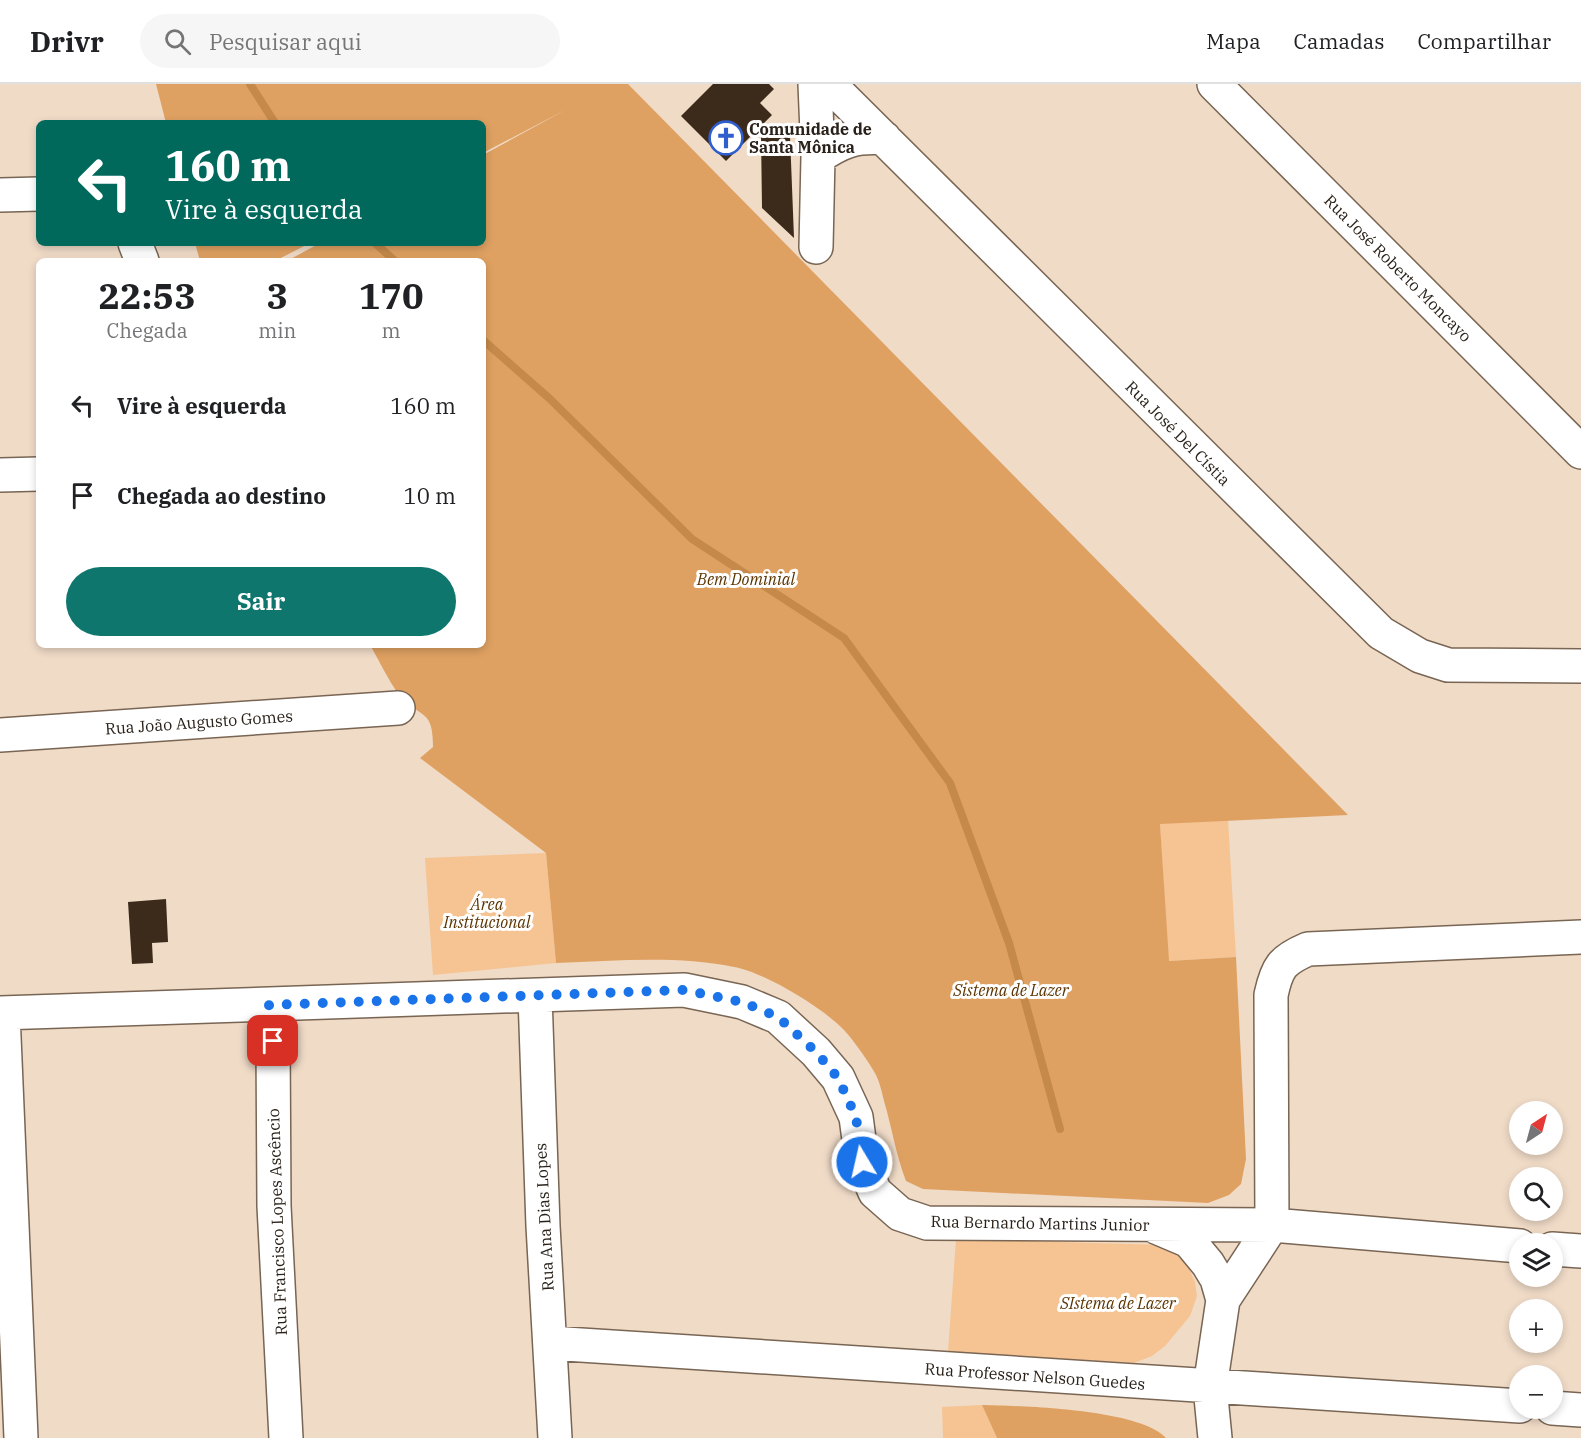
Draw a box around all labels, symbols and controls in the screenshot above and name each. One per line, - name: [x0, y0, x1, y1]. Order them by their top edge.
- search box: [140, 14, 560, 68]
- text: Drivr: [30, 23, 104, 60]
- icon: search: [161, 25, 194, 58]
- text: Pesquisar aqui: [209, 27, 362, 56]
- text: Mapa: [1206, 27, 1261, 55]
- text: Camadas: [1294, 27, 1384, 55]
- text: Compartilhar: [1417, 27, 1551, 55]
- place label: Comunidade de Santa Mônica: [749, 119, 872, 157]
- church icon: Comunidade de Santa Mônica: [708, 120, 744, 156]
- text: 160 m: [165, 138, 291, 193]
- icon: left: [66, 144, 144, 222]
- street label: Rua José Roberto Moncayo: [1320, 190, 1476, 346]
- text: Vire à esquerda: [165, 191, 363, 226]
- text: 22:53: [98, 272, 196, 319]
- text: 3: [266, 272, 288, 319]
- text: 170: [359, 272, 424, 319]
- text: Chegada: [107, 317, 188, 344]
- text: min: [258, 317, 296, 344]
- text: m: [382, 317, 401, 344]
- street label: Rua José Del Cístia: [1121, 376, 1235, 490]
- icon: left: [66, 389, 99, 422]
- text: Vire à esquerda: [117, 391, 287, 420]
- text: 160 m: [390, 391, 456, 420]
- icon: arrive: [66, 479, 99, 512]
- text: Chegada ao destino: [117, 481, 326, 510]
- text: 10 m: [404, 481, 456, 510]
- button: Sair: [66, 567, 456, 636]
- park label: Bem Dominial: [696, 569, 795, 589]
- street label: Rua João Augusto Gomes: [104, 705, 294, 739]
- park label: Área Institucional: [443, 893, 531, 932]
- park label: Sistema de Lazer: [952, 980, 1070, 1000]
- pin: [247, 1015, 298, 1066]
- icon: arrive: [256, 1024, 289, 1057]
- north arrow: [1509, 1101, 1563, 1155]
- map controls: [1509, 1101, 1563, 1419]
- street label: Rua Francisco Lopes Ascêncio: [263, 1108, 291, 1336]
- position arrow: [830, 1130, 894, 1194]
- street label: Rua Ana Dias Lopes: [530, 1143, 558, 1291]
- button: search: [1509, 1167, 1563, 1221]
- street label: Rua Bernardo Martins Junior: [930, 1211, 1150, 1235]
- button: layers: [1509, 1233, 1563, 1287]
- park label: SIstema de Lazer: [1059, 1293, 1177, 1313]
- button: +: [1509, 1299, 1563, 1353]
- street label: Rua Professor Nelson Guedes: [924, 1358, 1146, 1394]
- button: −: [1509, 1365, 1563, 1419]

